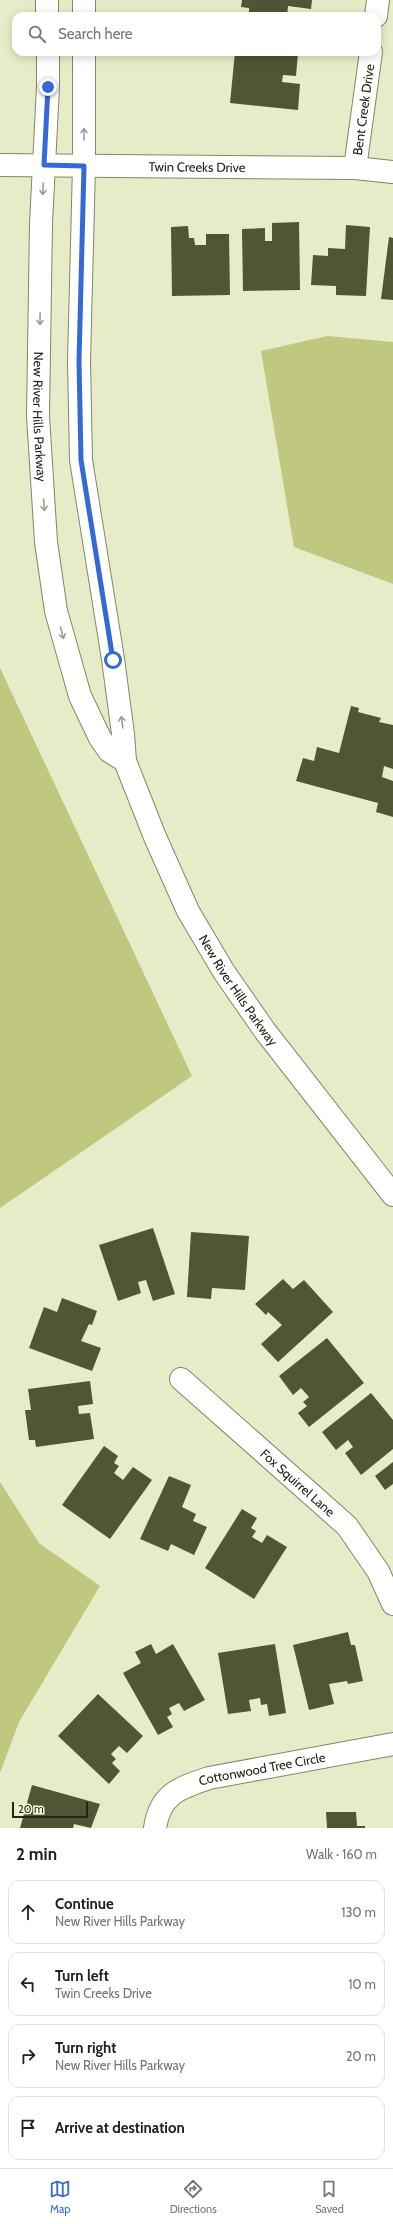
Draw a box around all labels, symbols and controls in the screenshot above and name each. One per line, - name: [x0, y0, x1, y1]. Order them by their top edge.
- search box: [12, 12, 381, 56]
- icon: search: [26, 23, 48, 45]
- text: Search here: [58, 25, 133, 43]
- street label: Bent Creek Drive: [349, 63, 377, 156]
- route end: [39, 78, 57, 96]
- one-way arrow: [80, 128, 88, 141]
- street label: Twin Creeks Drive: [148, 158, 246, 175]
- one-way arrow: [39, 182, 47, 195]
- one-way arrow: [36, 312, 44, 325]
- street label: New River Hills Parkway: [30, 352, 50, 483]
- one-way arrow: [40, 498, 47, 511]
- one-way arrow: [59, 626, 66, 639]
- route start: [104, 651, 122, 669]
- one-way arrow: [118, 716, 126, 729]
- street label: New River Hills Parkway: [196, 932, 282, 1049]
- street label: Fox Squirrel Lane: [257, 1445, 339, 1520]
- street label: Cottonwood Tree Circle: [196, 1749, 327, 1789]
- scale bar: [12, 1800, 88, 1819]
- text: 20 m: [18, 1802, 44, 1816]
- text: 2 min: [16, 1844, 57, 1864]
- text: Walk · 160 m: [306, 1846, 377, 1862]
- text: Continue: [55, 1895, 114, 1913]
- icon: ahead: [17, 1901, 39, 1923]
- text: 130 m: [341, 1904, 376, 1920]
- text: New River Hills Parkway: [55, 1913, 185, 1929]
- text: Turn left: [55, 1967, 109, 1985]
- icon: left: [17, 1973, 39, 1995]
- text: 10 m: [348, 1976, 376, 1992]
- text: Twin Creeks Drive: [55, 1985, 152, 2001]
- text: Turn right: [55, 2039, 116, 2057]
- icon: right: [17, 2045, 39, 2067]
- text: 20 m: [346, 2048, 376, 2064]
- text: New River Hills Parkway: [55, 2057, 185, 2073]
- icon: arrive: [17, 2117, 39, 2139]
- text: Arrive at destination: [55, 2119, 185, 2137]
- tab: Map: [49, 2178, 71, 2216]
- tab: Directions: [170, 2178, 217, 2216]
- tab: Saved: [315, 2178, 344, 2216]

